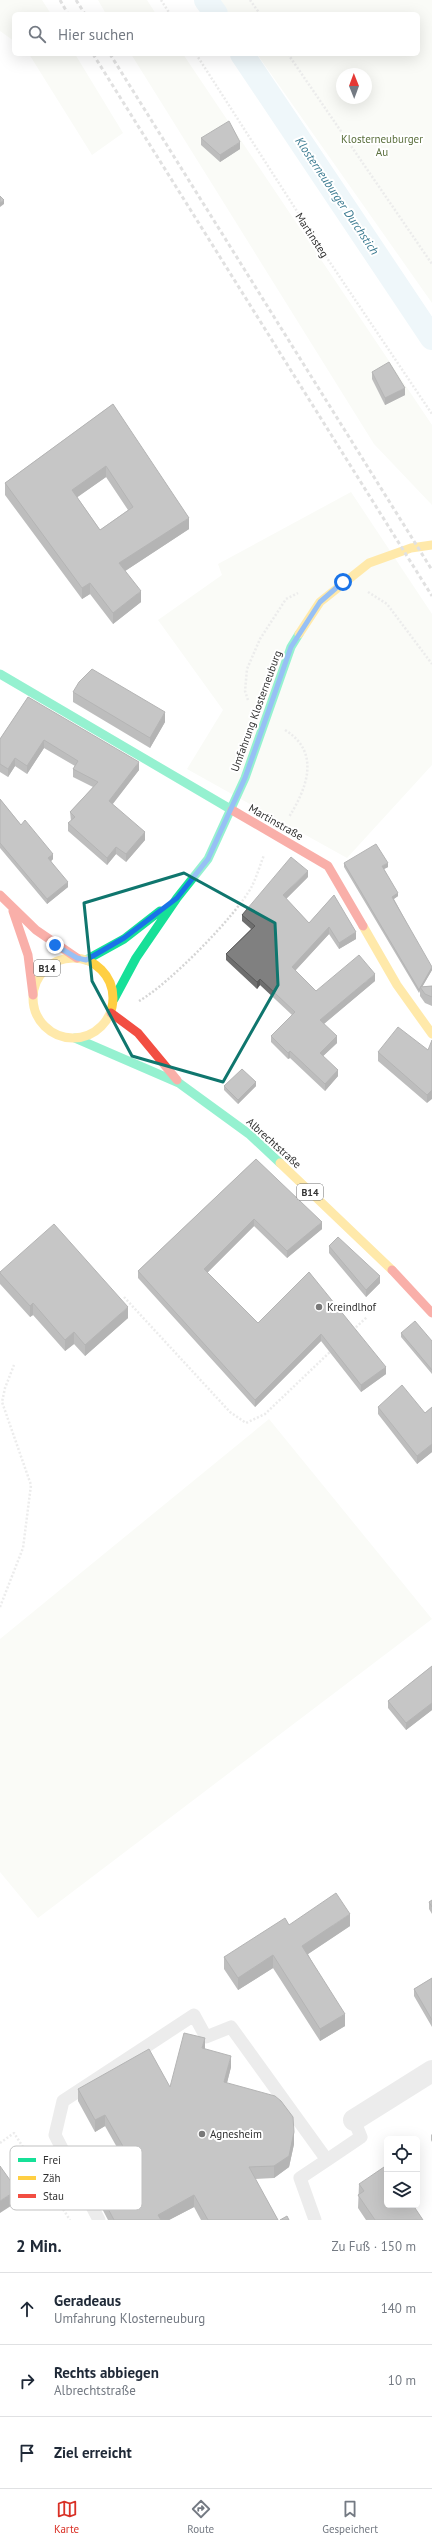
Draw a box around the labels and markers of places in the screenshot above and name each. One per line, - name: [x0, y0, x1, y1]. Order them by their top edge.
- place label: Kreindlhof: [327, 1300, 377, 1314]
- marker: Kreindlhof: [314, 1302, 324, 1312]
- place label: Agnesheim: [210, 2127, 262, 2141]
- marker: Agnesheim: [197, 2129, 207, 2139]

